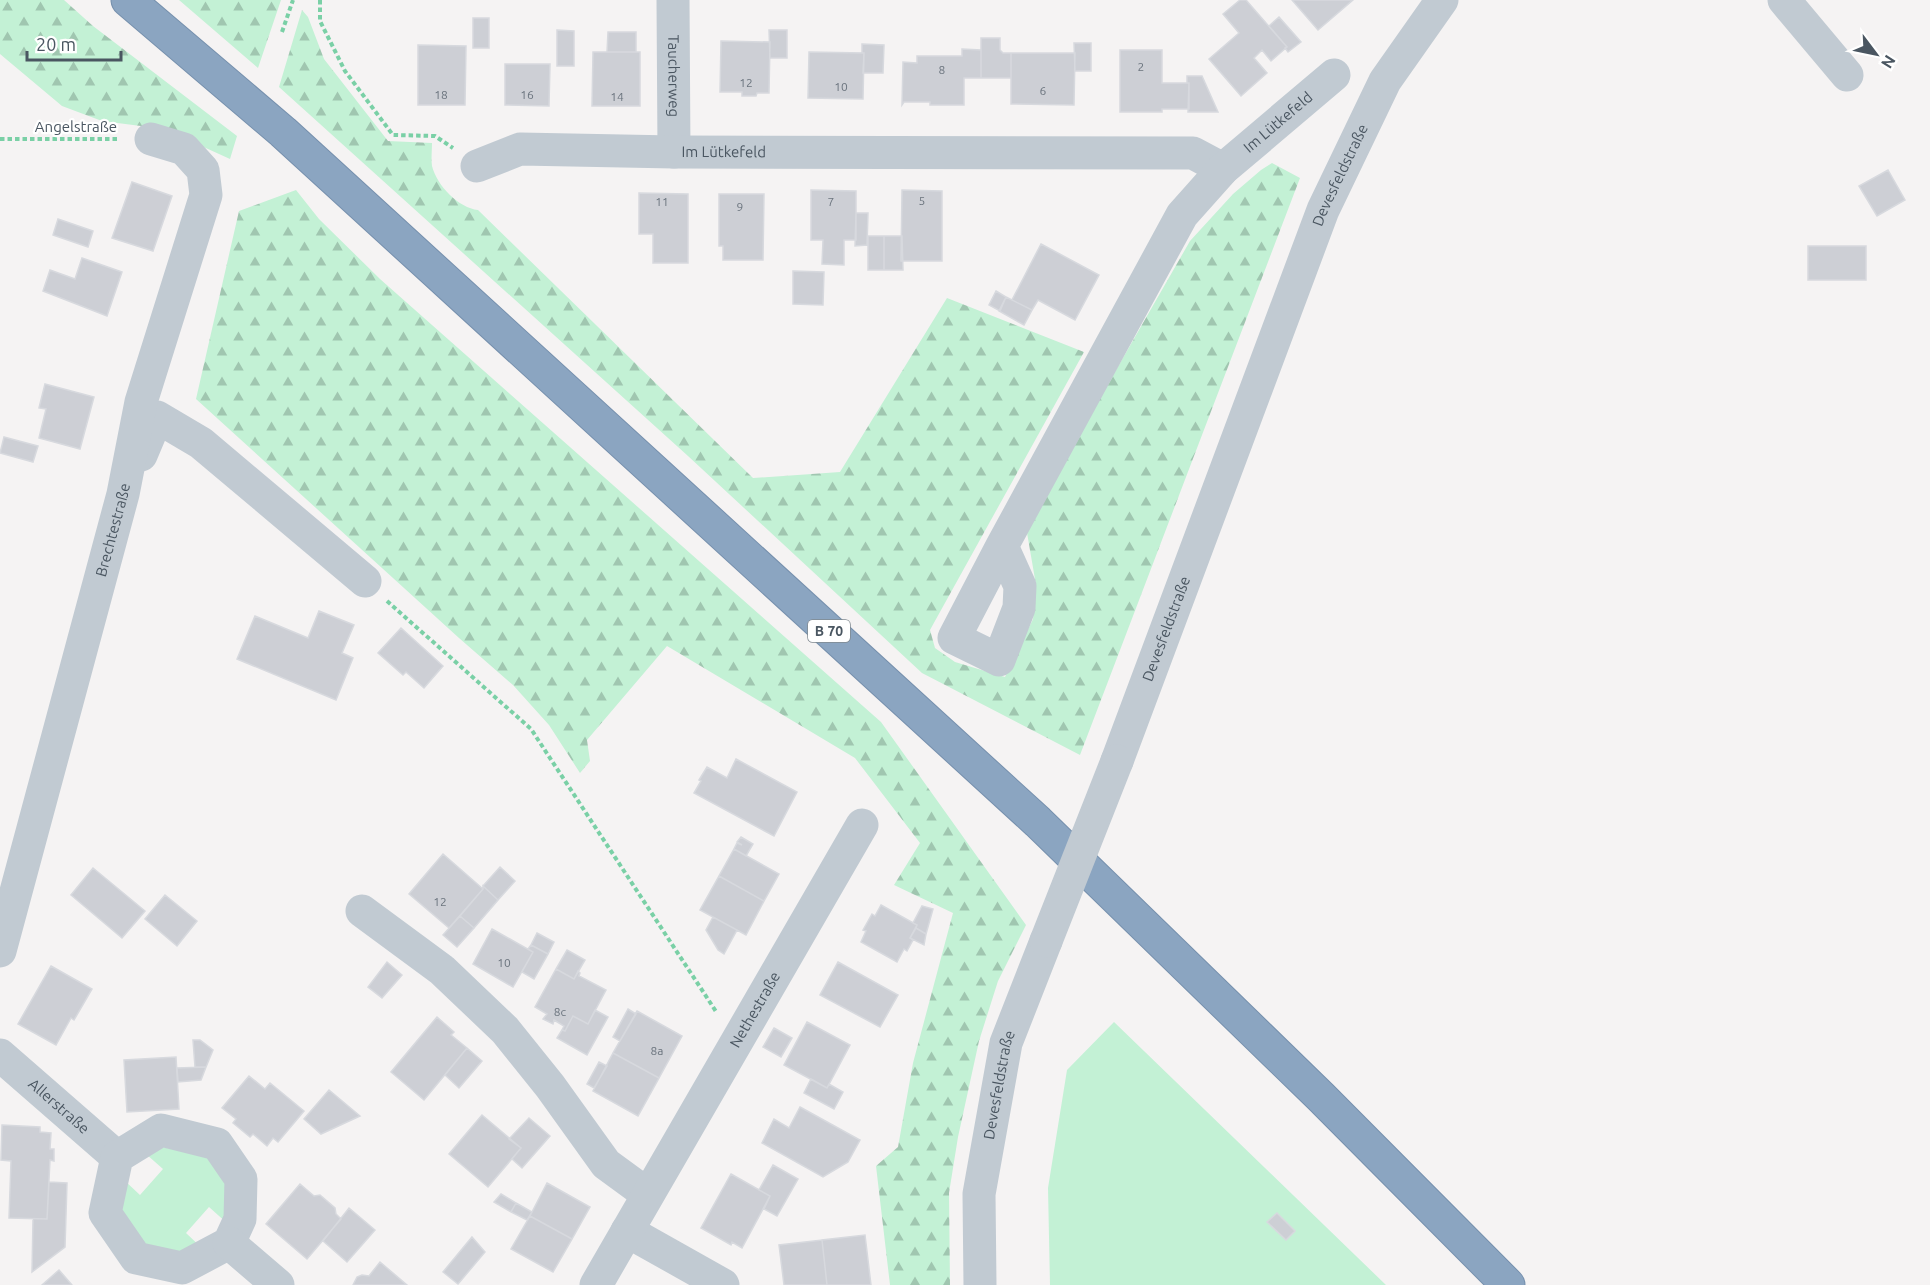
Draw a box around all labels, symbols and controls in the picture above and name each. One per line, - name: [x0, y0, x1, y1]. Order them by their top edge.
- scale bar: [27, 24, 122, 62]
- north arrow: [1846, 24, 1906, 84]
- text: 20 m: [36, 34, 76, 54]
- street label: Taucherweg: [665, 35, 683, 117]
- text: N: [1878, 52, 1900, 72]
- house number: 2: [1138, 60, 1144, 73]
- house number: 8: [939, 63, 946, 76]
- house number: 12: [739, 76, 753, 89]
- house number: 10: [834, 80, 848, 93]
- house number: 6: [1040, 84, 1047, 97]
- house number: 18: [434, 88, 448, 101]
- house number: 16: [520, 88, 534, 101]
- street label: Im Lütkefeld: [1240, 88, 1316, 156]
- house number: 14: [610, 90, 624, 103]
- street label: Angelstraße: [35, 118, 117, 135]
- street label: Devesfeldstraße: [1309, 121, 1371, 228]
- street label: Im Lütkefeld: [681, 143, 766, 160]
- house number: 5: [919, 194, 925, 207]
- house number: 11: [655, 195, 669, 208]
- house number: 7: [828, 195, 834, 208]
- house number: 9: [737, 200, 743, 213]
- street label: Brechtestraße: [92, 482, 133, 579]
- street label: Devesfeldstraße: [1139, 574, 1193, 684]
- road number: B 70: [808, 620, 850, 642]
- house number: 12: [433, 895, 447, 908]
- house number: 10: [497, 956, 511, 969]
- street label: Nethestraße: [726, 968, 783, 1050]
- house number: 8c: [554, 1005, 567, 1018]
- street label: Devesfeldstraße: [980, 1028, 1018, 1141]
- house number: 8a: [651, 1044, 663, 1057]
- street label: Allerstraße: [25, 1075, 93, 1137]

